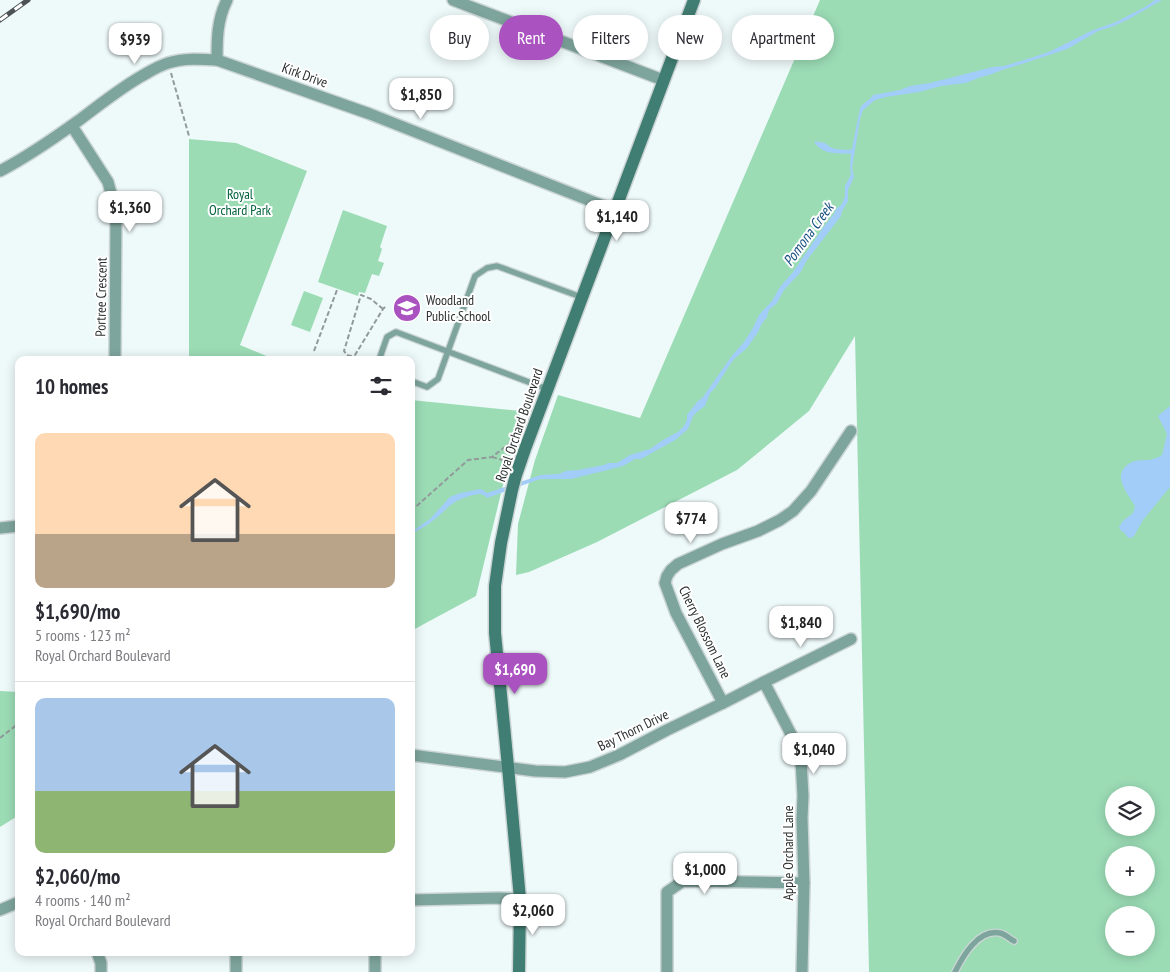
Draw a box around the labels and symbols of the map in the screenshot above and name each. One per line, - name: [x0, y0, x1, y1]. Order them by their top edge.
- pin: $939: [105, 22, 165, 65]
- street label: Kirk Drive: [280, 58, 330, 92]
- pin: $1,850: [380, 78, 462, 120]
- park label: Royal Orchard Park: [209, 185, 272, 219]
- pin: $1,360: [89, 190, 171, 233]
- water label: Pomona Creek: [779, 197, 839, 269]
- pin: $1,140: [576, 200, 658, 242]
- street label: Portree Crescent: [91, 257, 111, 337]
- place label: Woodland Public School: [426, 291, 491, 325]
- school or university icon: Woodland Public School: [392, 293, 422, 323]
- street label: Royal Orchard Boulevard: [491, 366, 547, 484]
- pin: $774: [661, 502, 721, 544]
- street label: Cherry Blossom Lane: [675, 583, 735, 681]
- pin: $1,840: [760, 606, 842, 648]
- pin: $1,690: [474, 652, 556, 695]
- street label: Bay Thorn Drive: [595, 705, 672, 755]
- pin: $1,040: [773, 732, 855, 775]
- street label: Apple Orchard Lane: [779, 805, 797, 901]
- pin: $1,000: [664, 852, 746, 895]
- pin: $2,060: [492, 894, 574, 936]

